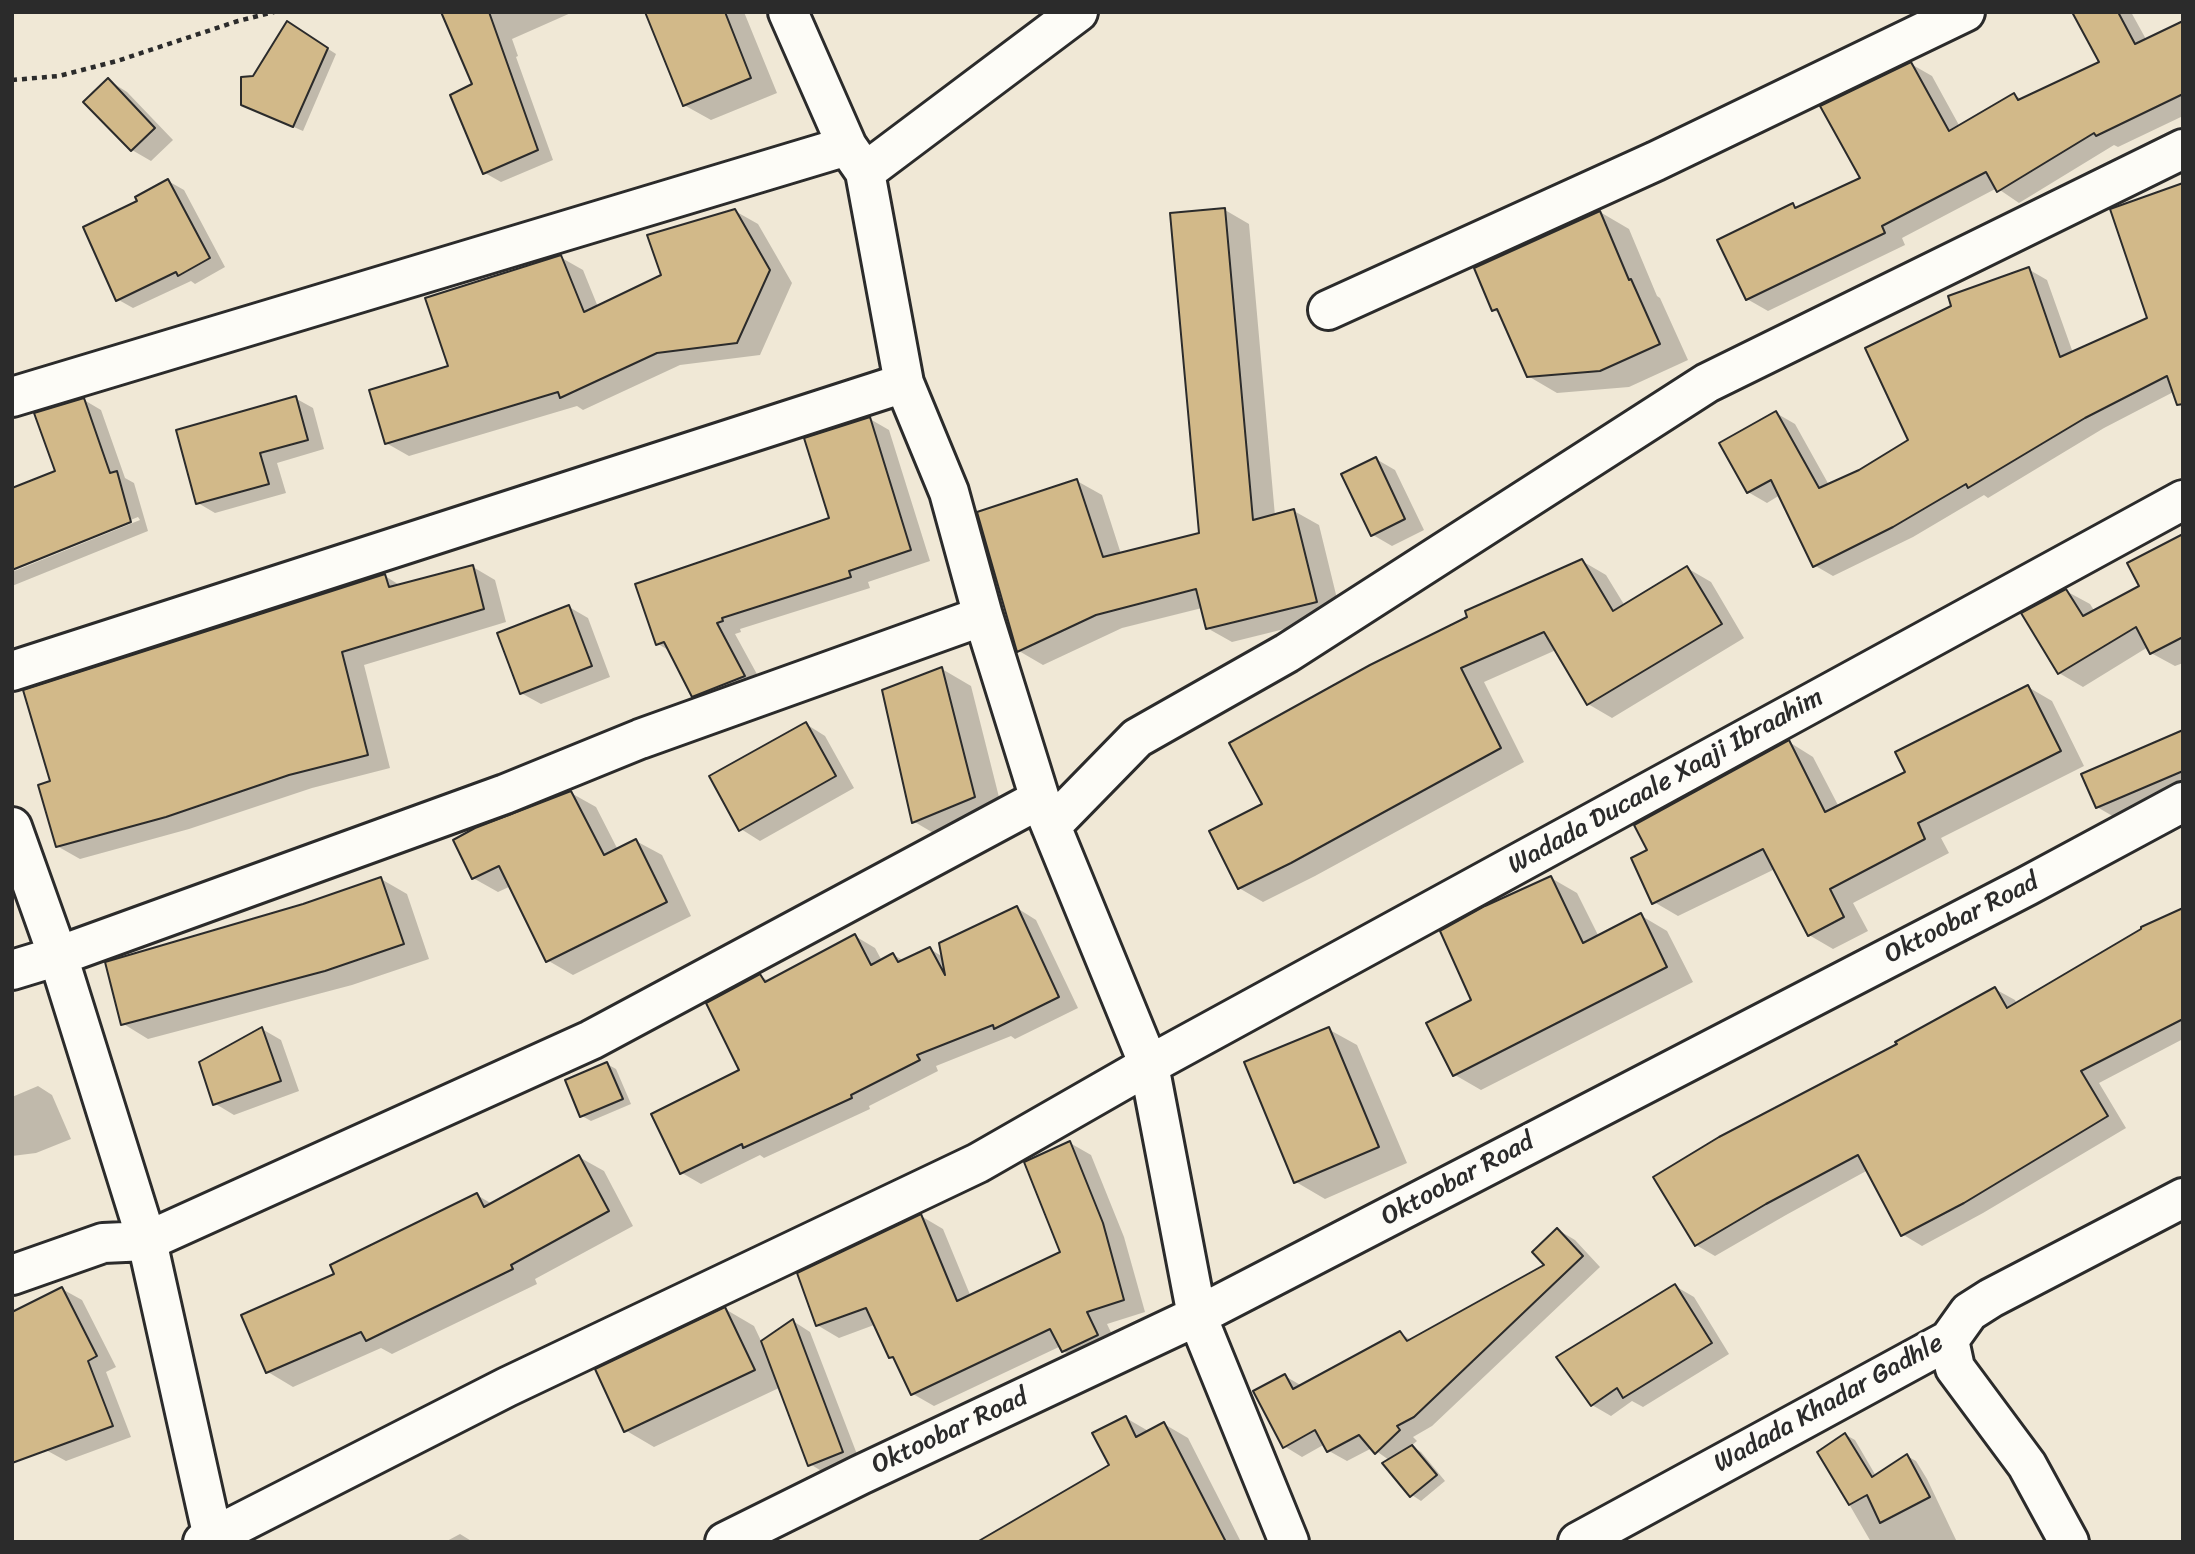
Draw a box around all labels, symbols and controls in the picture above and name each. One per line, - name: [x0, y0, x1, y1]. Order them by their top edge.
- street label: Wadada Ducaale Xaaji Ibraahim: [1503, 682, 1829, 882]
- street label: Oktoobar Road: [1880, 867, 2044, 971]
- street label: Oktoobar Road: [1376, 1127, 1540, 1233]
- street label: Wadada Khadar Gadhle: [1709, 1328, 1949, 1480]
- street label: Oktoobar Road: [867, 1382, 1033, 1482]

